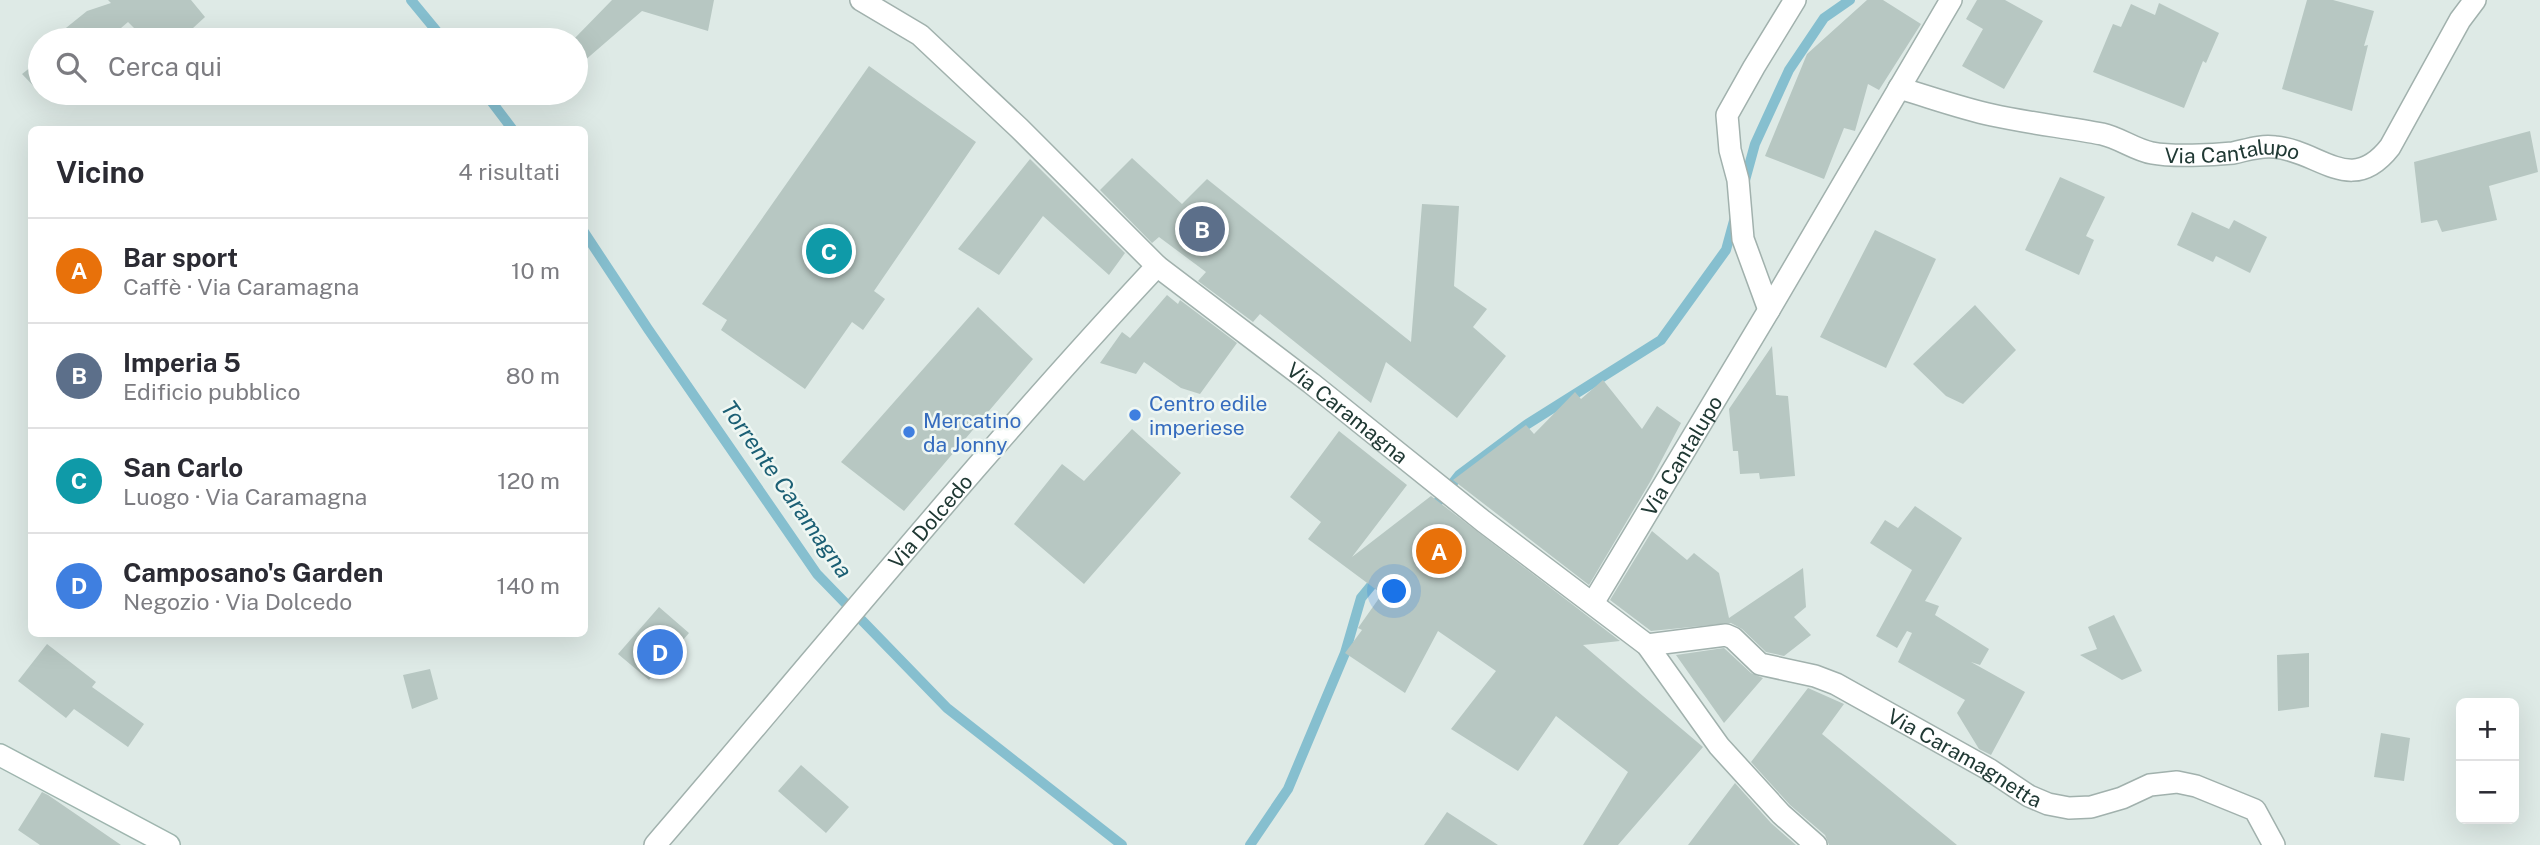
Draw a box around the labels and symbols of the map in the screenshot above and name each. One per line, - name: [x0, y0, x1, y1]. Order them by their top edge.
- street label: Via Cantalupo: [2164, 134, 2303, 168]
- pin: B: [1179, 203, 1225, 255]
- pin: C: [806, 225, 852, 277]
- street label: Via Caramagna: [1282, 357, 1413, 468]
- place label: Centro edile imperiese: [1149, 391, 1267, 440]
- street label: Via Cantalupo: [1636, 391, 1727, 520]
- water label: Torrente Caramagna: [716, 395, 858, 583]
- marker: Centro edile imperiese: [1127, 407, 1143, 423]
- place label: Mercatino da Jonny: [923, 408, 1021, 457]
- marker: Mercatino da Jonny: [901, 424, 917, 440]
- street label: Via Dolcedo: [883, 469, 977, 573]
- pin: A: [1416, 525, 1462, 577]
- your location: [1377, 574, 1411, 608]
- pin: D: [637, 626, 683, 678]
- street label: Via Caramagnetta: [1883, 703, 2045, 812]

